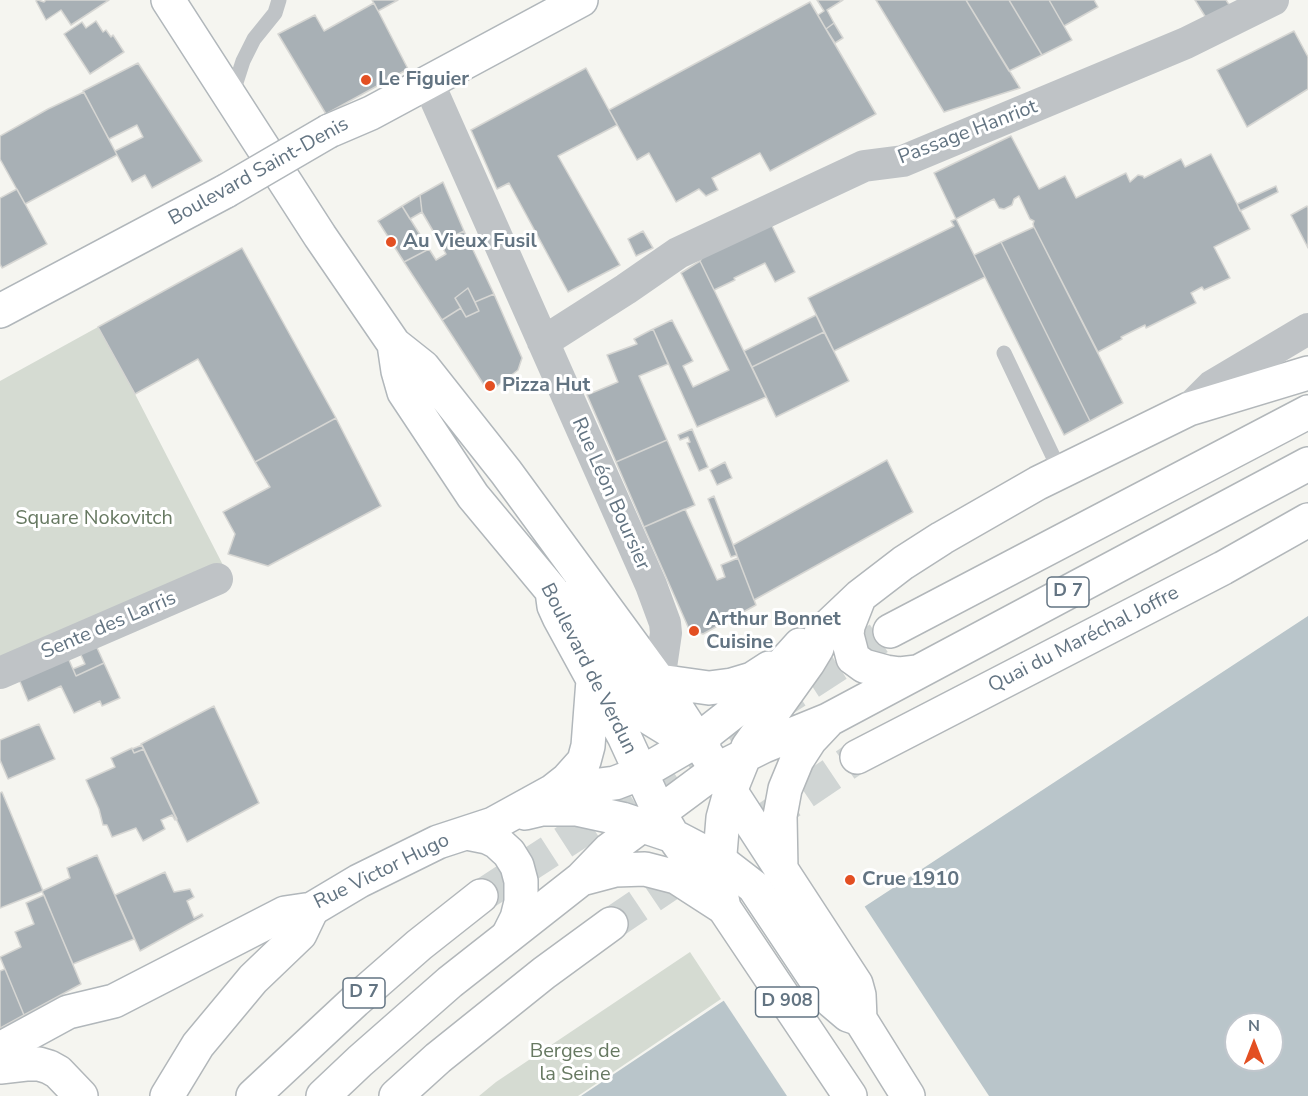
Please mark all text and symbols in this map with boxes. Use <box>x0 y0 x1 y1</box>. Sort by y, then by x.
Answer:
place label: Le Figuier <box>378 68 469 92</box>
marker: Le Figuier <box>359 73 373 87</box>
street label: Passage Hanriot <box>895 95 1041 171</box>
street label: Boulevard Saint-Denis <box>165 113 353 231</box>
place label: Au Vieux Fusil <box>403 230 537 254</box>
marker: Au Vieux Fusil <box>384 235 398 249</box>
place label: Pizza Hut <box>502 374 590 398</box>
marker: Pizza Hut <box>483 379 497 393</box>
street label: Rue Léon Boursier <box>566 414 654 574</box>
park label: Square Nokovitch <box>15 507 173 531</box>
road number: D 7 <box>1047 577 1089 607</box>
street label: Boulevard de Verdun <box>534 579 642 759</box>
street label: Quai du Maréchal Joffre <box>985 581 1183 699</box>
street label: Sente des Larris <box>38 587 180 665</box>
place label: Arthur Bonnet Cuisine <box>706 608 841 655</box>
marker: Arthur Bonnet Cuisine <box>687 624 701 638</box>
street label: Rue Victor Hugo <box>310 829 454 915</box>
place label: Crue 1910 <box>862 868 959 892</box>
marker: Crue 1910 <box>843 873 857 887</box>
road number: D 7 <box>343 978 385 1008</box>
road number: D 908 <box>756 987 818 1017</box>
north arrow <box>1224 1012 1284 1072</box>
text: N <box>1248 1015 1260 1037</box>
park label: Berges de la Seine <box>530 1040 620 1087</box>

